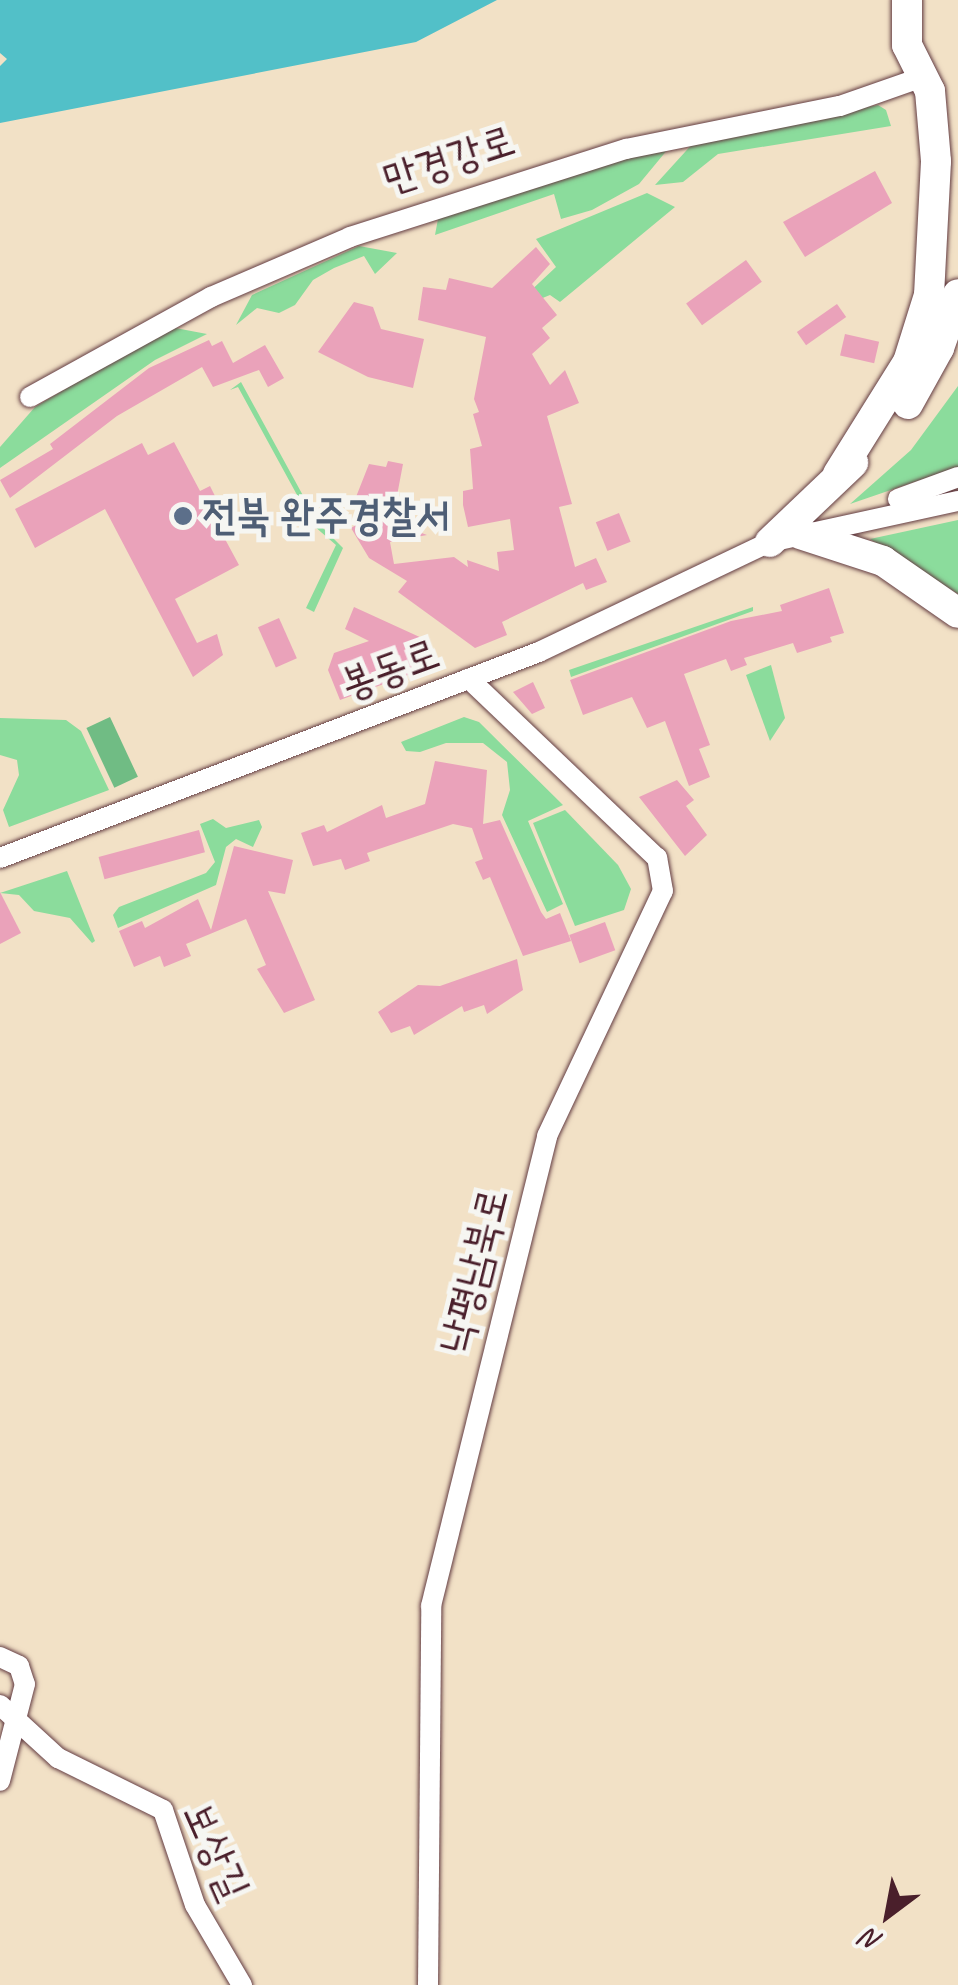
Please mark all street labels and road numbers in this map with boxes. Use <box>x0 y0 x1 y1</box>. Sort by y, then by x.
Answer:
street label: 만경강로 <box>377 115 521 205</box>
street label: 봉동로 <box>334 628 446 710</box>
street label: 낙평남북로 <box>429 1183 519 1359</box>
street label: 보상길 <box>172 1794 260 1908</box>

